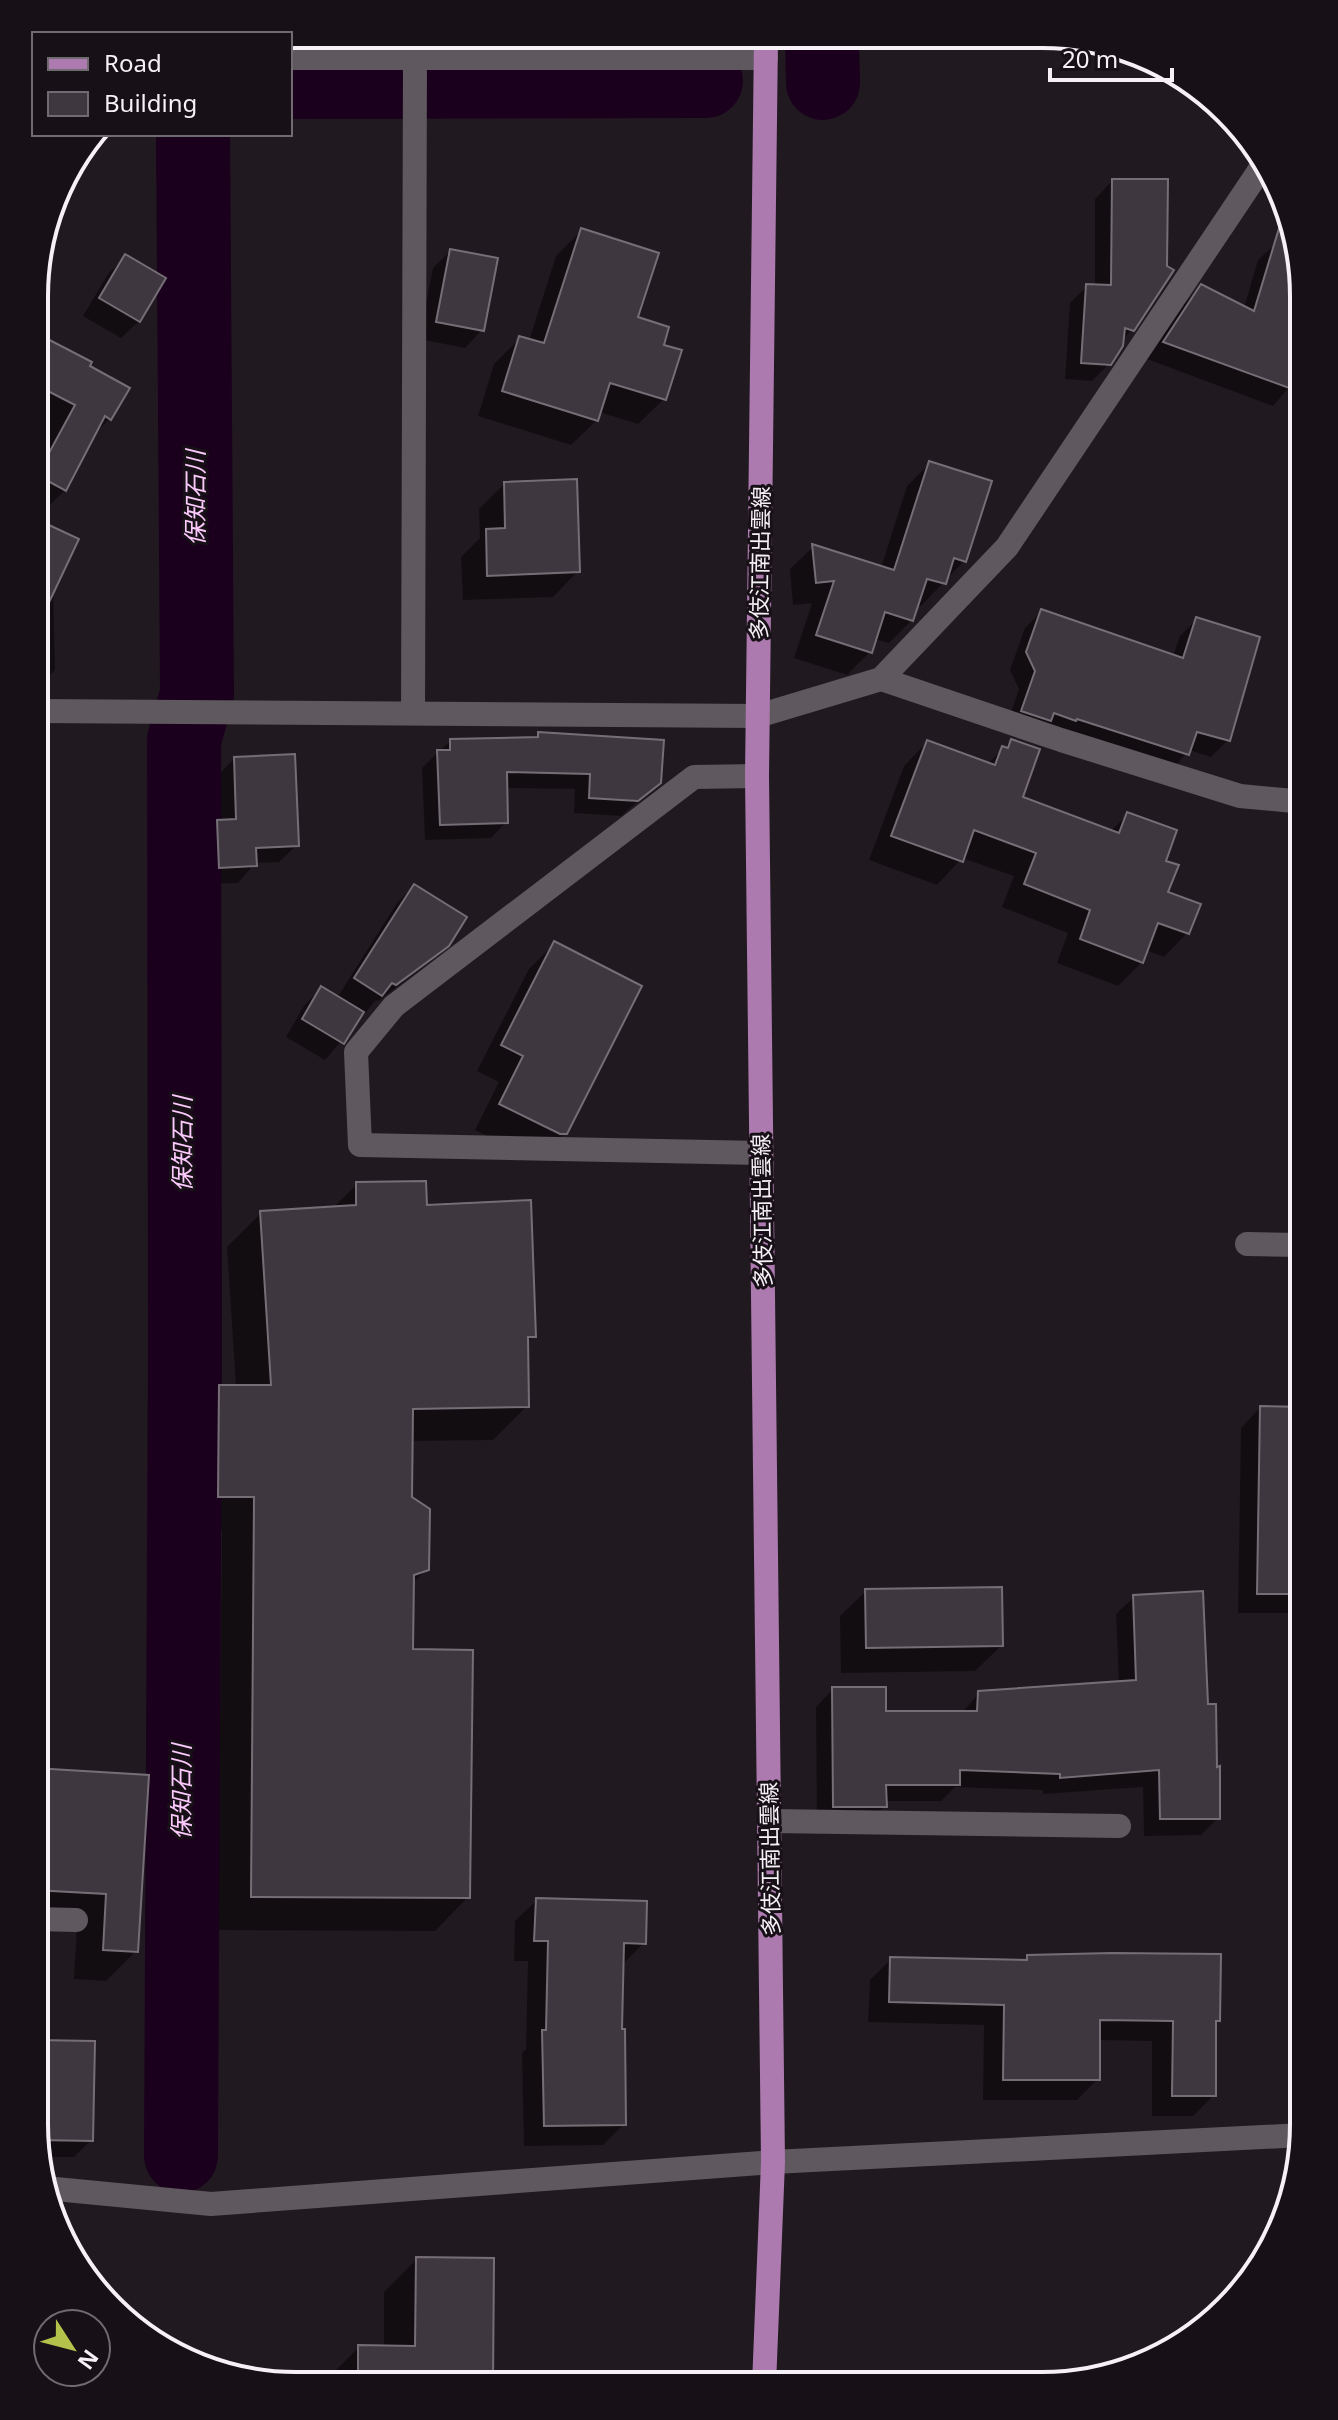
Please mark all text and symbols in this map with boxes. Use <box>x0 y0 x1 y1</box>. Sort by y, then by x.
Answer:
legend <box>32 32 292 136</box>
scale bar <box>1050 32 1172 82</box>
text: 20 m <box>1062 42 1118 75</box>
text: Road <box>104 46 162 79</box>
text: Building <box>104 86 197 119</box>
water label: 保知石川 <box>178 447 211 546</box>
street label: 多伎江南出雲線 <box>743 486 775 640</box>
water label: 保知石川 <box>165 1093 198 1192</box>
street label: 多伎江南出雲線 <box>745 1134 777 1288</box>
water label: 保知石川 <box>164 1741 197 1840</box>
street label: 多伎江南出雲線 <box>753 1782 785 1936</box>
north arrow <box>32 2308 112 2388</box>
text: N <box>72 2344 106 2376</box>

